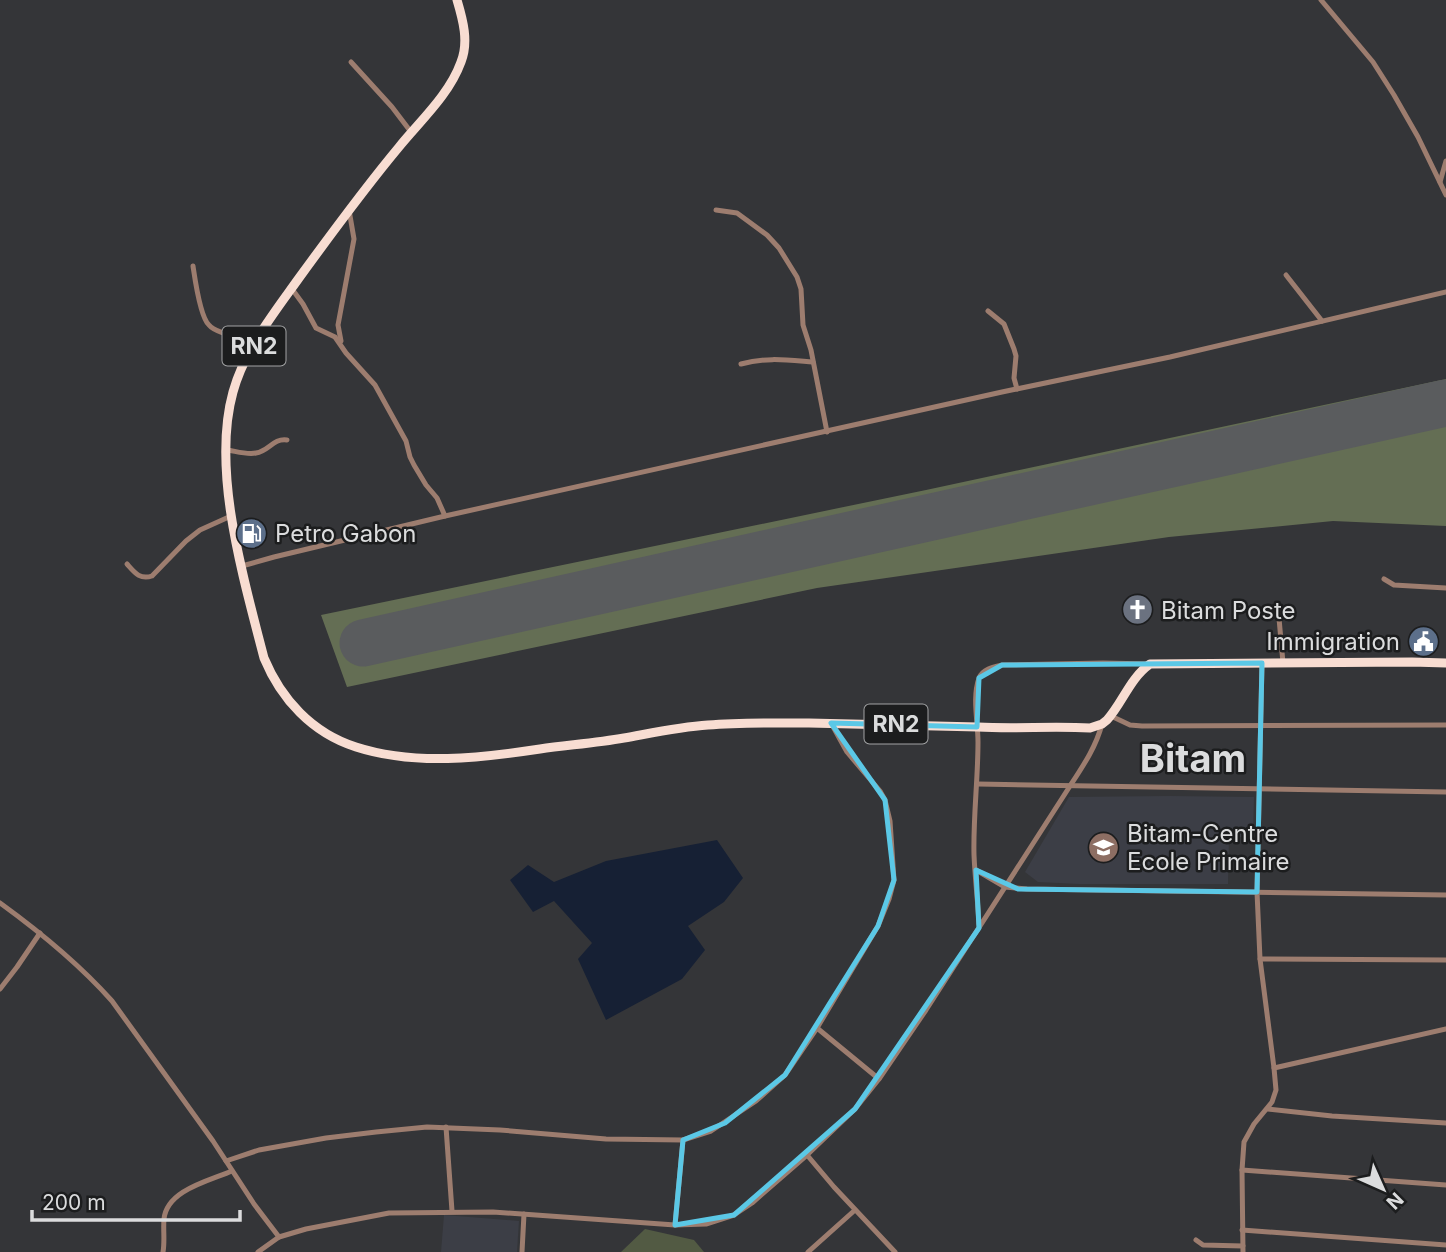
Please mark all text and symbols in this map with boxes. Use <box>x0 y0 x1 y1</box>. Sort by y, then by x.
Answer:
road number: RN2 <box>222 326 286 366</box>
fuel station icon: Petro Gabon <box>235 516 269 550</box>
place label: Petro Gabon <box>275 519 416 548</box>
church icon: Bitam Poste <box>1121 593 1155 627</box>
place label: Bitam Poste <box>1161 596 1296 625</box>
public building icon: Immigration <box>1406 624 1440 658</box>
place label: Immigration <box>1266 627 1400 656</box>
road number: RN2 <box>864 704 928 744</box>
district label: Bitam <box>1140 735 1246 781</box>
place label: Bitam-Centre Ecole Primaire <box>1127 819 1290 876</box>
school or university icon: Bitam-Centre Ecole Primaire <box>1087 830 1121 864</box>
north arrow <box>1348 1154 1418 1224</box>
scale bar <box>32 1178 240 1222</box>
text: N <box>1381 1187 1408 1214</box>
text: 200 m <box>42 1190 106 1215</box>

